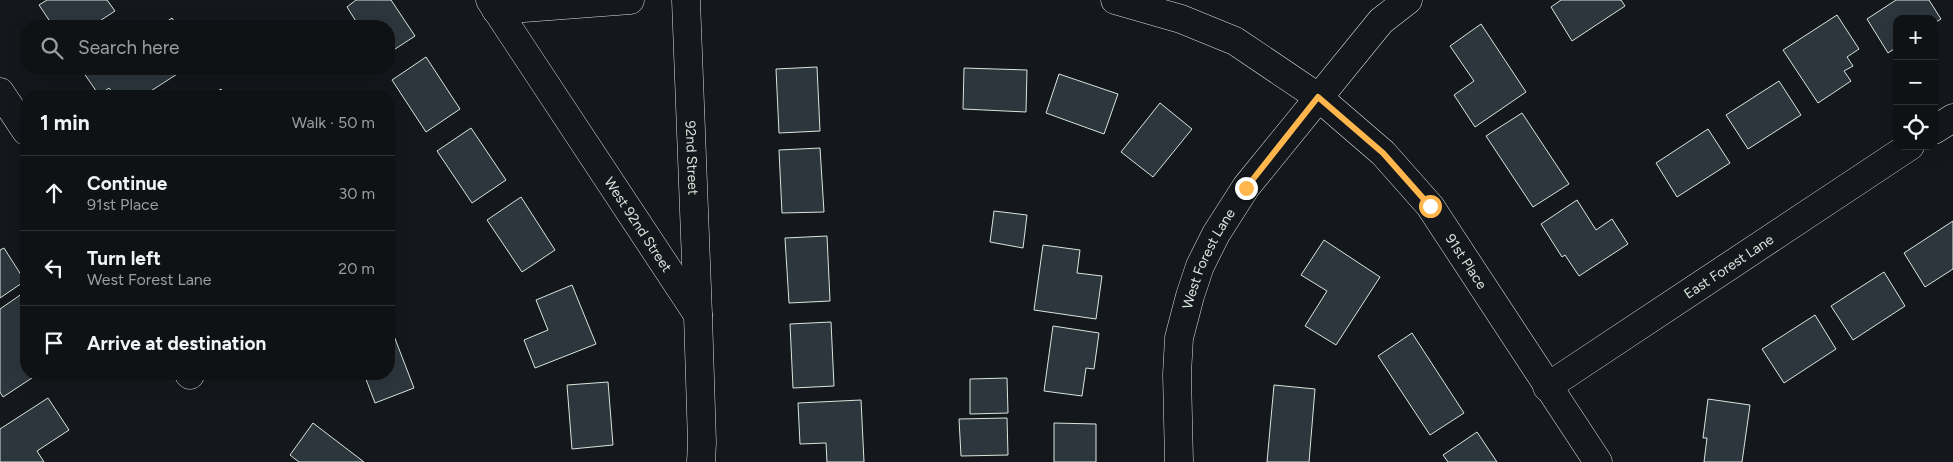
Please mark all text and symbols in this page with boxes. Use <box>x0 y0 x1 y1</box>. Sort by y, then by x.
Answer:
map controls <box>1893 15 1938 150</box>
button: + <box>1893 15 1938 60</box>
search box <box>20 20 395 75</box>
icon: search <box>38 34 66 62</box>
text: Search here <box>78 36 180 59</box>
button: − <box>1893 60 1938 105</box>
button: locate <box>1893 105 1938 150</box>
text: 1 min <box>40 110 90 135</box>
text: Walk · 50 m <box>292 113 375 132</box>
street label: 92nd Street <box>682 120 702 195</box>
text: Continue <box>87 172 167 195</box>
street label: West 92nd Street <box>601 174 676 275</box>
route end <box>1235 177 1258 200</box>
icon: ahead <box>40 179 68 207</box>
text: 30 m <box>338 184 375 203</box>
text: 91st Place <box>87 195 158 214</box>
route start <box>1419 195 1442 218</box>
street label: West Forest Lane <box>1178 205 1239 311</box>
street label: East Forest Lane <box>1681 230 1777 302</box>
street label: 91st Place <box>1442 231 1491 293</box>
text: Turn left <box>87 247 161 270</box>
icon: left <box>40 254 68 282</box>
text: 20 m <box>338 259 375 278</box>
text: West Forest Lane <box>87 270 212 289</box>
icon: arrive <box>40 329 68 357</box>
text: Arrive at destination <box>87 332 266 355</box>

